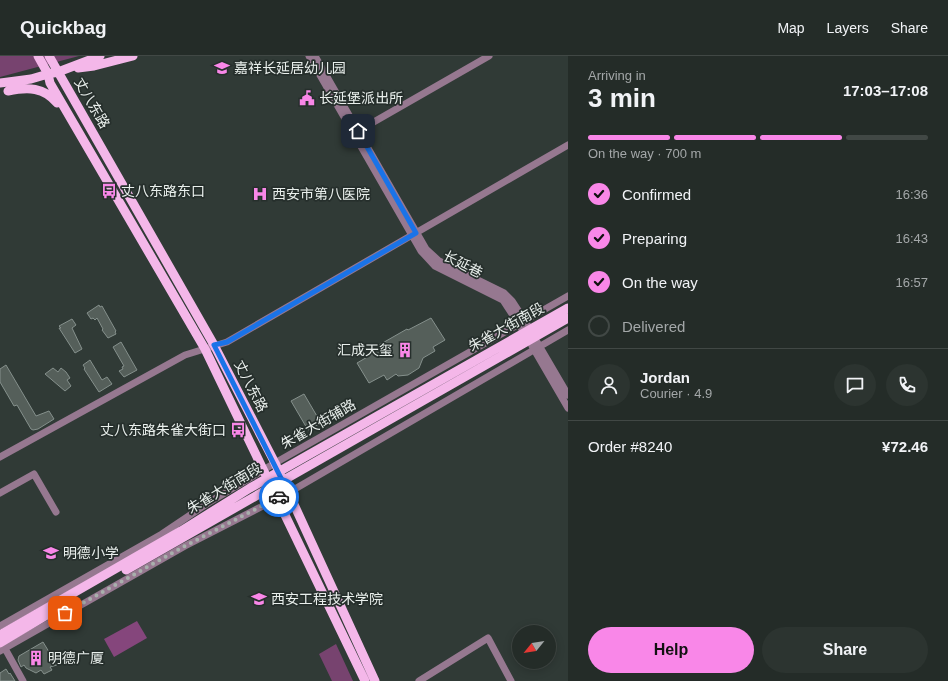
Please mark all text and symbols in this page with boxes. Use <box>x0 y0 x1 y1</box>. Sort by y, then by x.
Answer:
text: Quickbag <box>20 17 107 38</box>
text: Map <box>777 20 805 36</box>
text: Layers <box>827 20 869 36</box>
text: Share <box>891 20 928 36</box>
school or university icon: 嘉祥长延居幼儿园 <box>213 59 231 77</box>
place label: 嘉祥长延居幼儿园 <box>234 60 346 76</box>
text: Arriving in <box>588 68 646 83</box>
street label: 丈八东路 <box>71 75 113 131</box>
text: 17:03–17:08 <box>843 82 928 99</box>
text: 3 min <box>588 83 656 113</box>
public building icon: 长延堡派出所 <box>298 89 316 107</box>
place label: 长延堡派出所 <box>319 90 403 106</box>
pin <box>341 114 375 148</box>
icon: home <box>347 120 369 142</box>
text: On the way · 700 m <box>588 146 701 161</box>
bus stop icon: 丈八东路东口 <box>100 182 118 200</box>
place label: 丈八东路东口 <box>121 183 205 199</box>
icon: check <box>588 183 610 205</box>
hospital icon: 西安市第八医院 <box>251 185 269 203</box>
place label: 西安市第八医院 <box>272 186 370 202</box>
text: Confirmed <box>622 186 691 203</box>
text: 16:36 <box>895 187 928 202</box>
icon: check <box>588 227 610 249</box>
text: Preparing <box>622 230 687 247</box>
text: 16:43 <box>895 231 928 246</box>
street label: 长延巷 <box>441 247 485 281</box>
icon: check <box>588 271 610 293</box>
text: On the way <box>622 274 698 291</box>
text: 16:57 <box>895 275 928 290</box>
street label: 朱雀大街南段 <box>465 300 547 354</box>
text: Delivered <box>622 318 685 335</box>
building icon: 汇成天玺 <box>396 341 414 359</box>
place label: 汇成天玺 <box>337 342 393 358</box>
street label: 丈八东路 <box>231 357 271 415</box>
button: person <box>588 364 630 406</box>
button: chat <box>834 364 876 406</box>
button: phone <box>886 364 928 406</box>
text: Jordan <box>640 369 690 386</box>
text: Courier · 4.9 <box>640 386 712 401</box>
street label: 朱雀大街辅路 <box>278 396 358 452</box>
bus stop icon: 丈八东路朱雀大街口 <box>229 421 247 439</box>
place label: 丈八东路朱雀大街口 <box>100 422 226 438</box>
text: Order #8240 <box>588 438 672 455</box>
text: ¥72.46 <box>882 438 928 455</box>
street label: 朱雀大街南段 <box>184 460 264 516</box>
courier <box>259 477 299 517</box>
icon: car <box>268 486 290 508</box>
school or university icon: 明德小学 <box>42 544 60 562</box>
place label: 明德小学 <box>63 545 119 561</box>
school or university icon: 西安工程技术学院 <box>250 590 268 608</box>
place label: 西安工程技术学院 <box>271 591 383 607</box>
pin <box>48 596 82 630</box>
icon: bag <box>54 602 76 624</box>
north arrow <box>512 625 556 669</box>
map controls <box>512 625 556 669</box>
button: Help <box>588 627 754 673</box>
button: Share <box>762 627 928 673</box>
building icon: 明德广厦 <box>27 649 45 667</box>
place label: 明德广厦 <box>48 650 104 666</box>

